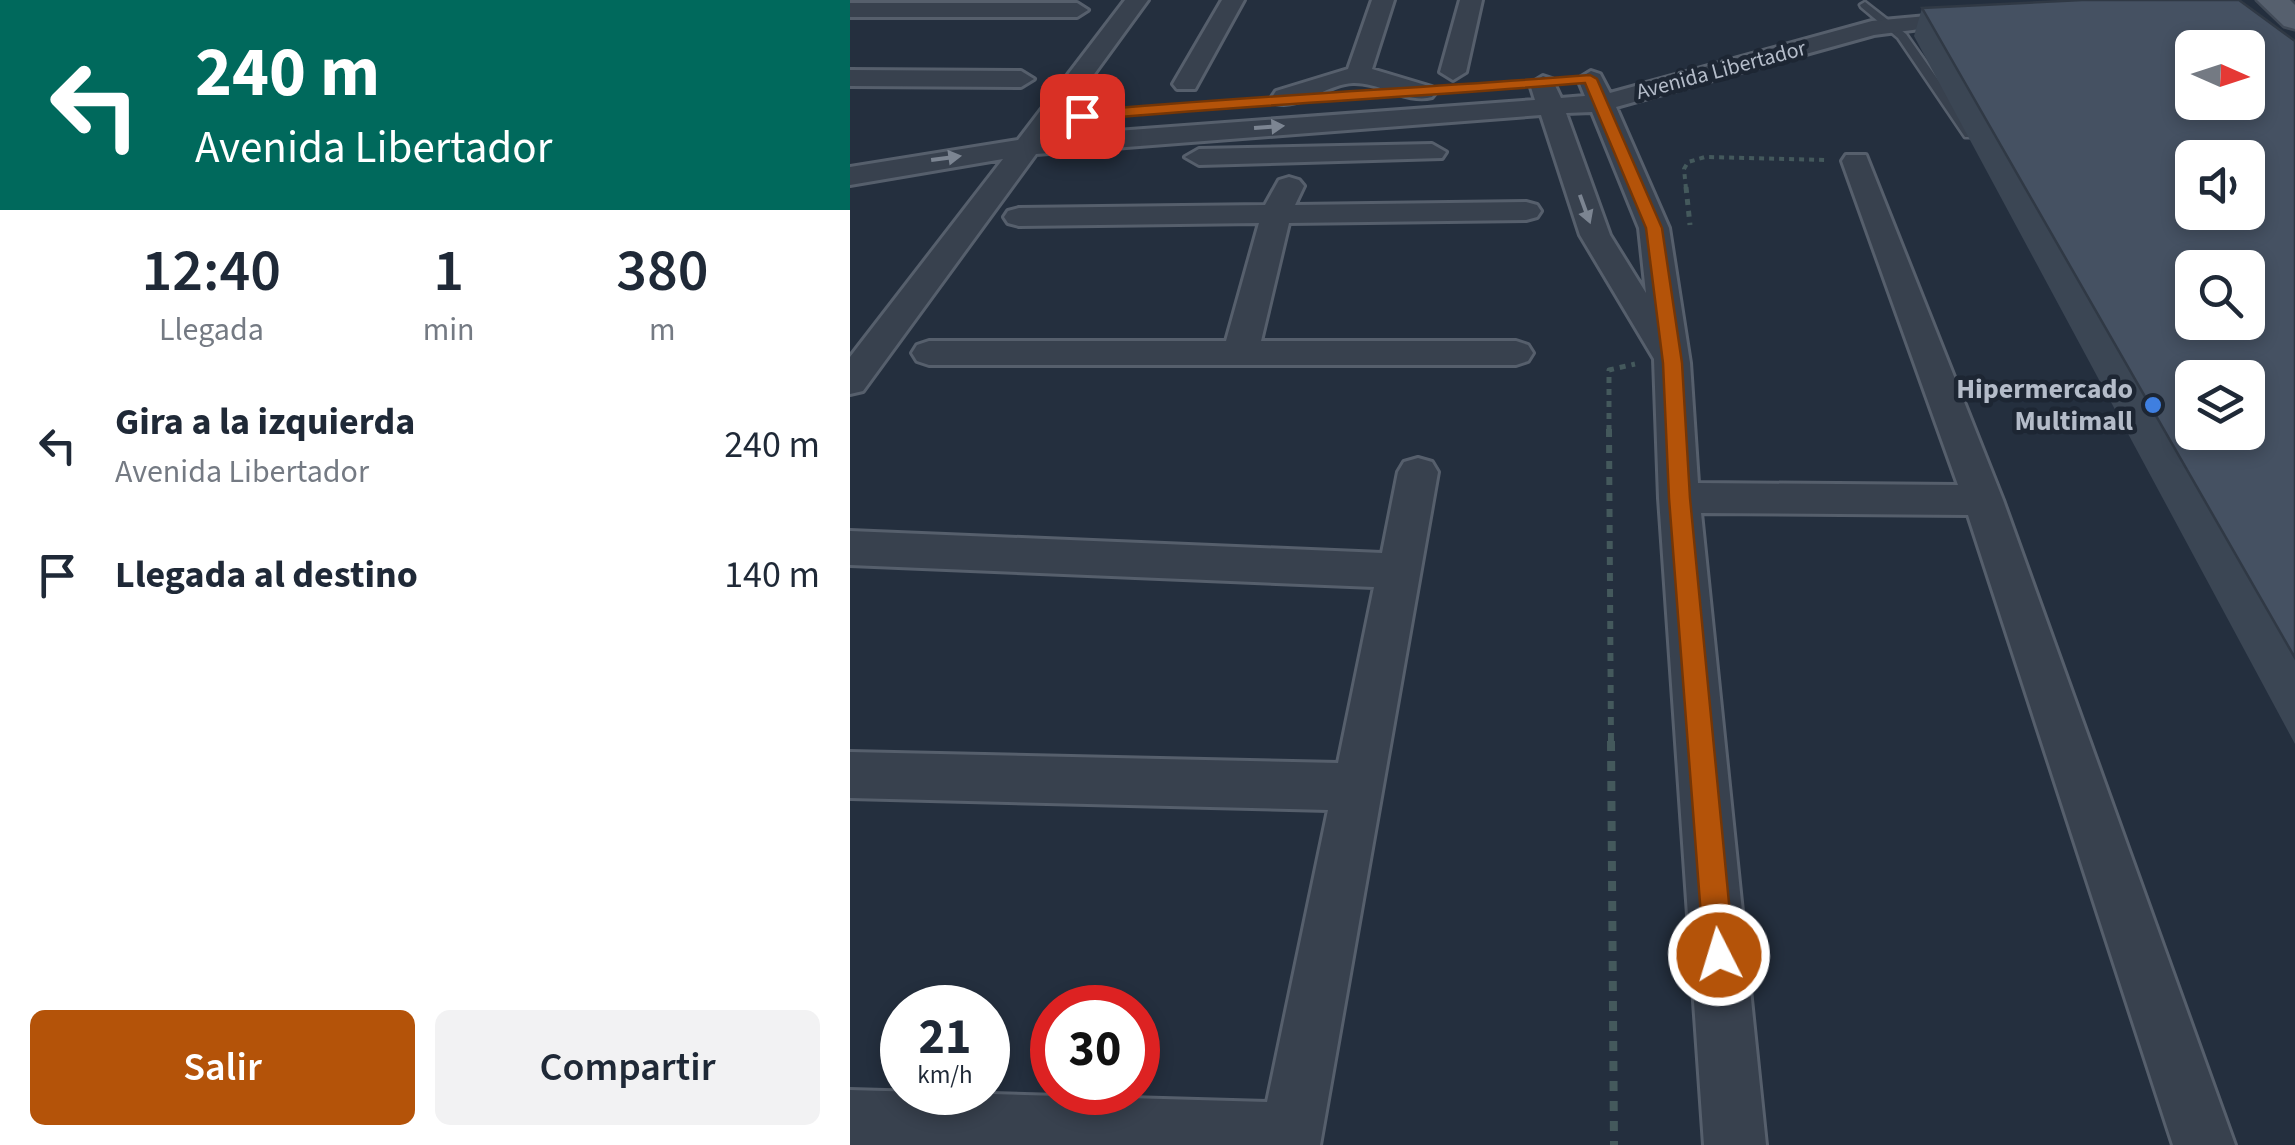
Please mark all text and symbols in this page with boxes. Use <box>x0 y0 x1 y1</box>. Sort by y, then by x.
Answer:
text: 240 m <box>195 23 380 123</box>
north arrow <box>2175 30 2265 120</box>
map controls <box>2175 30 2265 450</box>
street label: Avenida Libertador <box>1632 32 1810 108</box>
icon: left <box>30 40 160 170</box>
pin <box>1040 74 1125 159</box>
icon: arrive <box>1055 89 1110 144</box>
text: Avenida Libertador <box>195 116 552 180</box>
one-way arrow <box>1254 118 1286 134</box>
button: sound <box>2175 140 2265 230</box>
one-way arrow <box>931 150 962 166</box>
one-way arrow <box>1578 195 1593 225</box>
text: 12:40 <box>142 229 281 314</box>
text: 1 <box>433 229 464 314</box>
text: 380 <box>616 229 708 314</box>
button: search <box>2175 250 2265 340</box>
text: Llegada <box>159 307 264 353</box>
text: min <box>423 307 475 353</box>
text: m <box>649 307 676 353</box>
button: layers <box>2175 360 2265 450</box>
place label: Hipermercado Multimall <box>1956 369 2133 441</box>
marker: Hipermercado Multimall <box>2142 394 2164 416</box>
text: Gira a la izquierda <box>115 395 415 449</box>
icon: left <box>30 418 85 473</box>
text: 240 m <box>724 418 820 472</box>
text: Avenida Libertador <box>115 449 369 495</box>
icon: arrive <box>30 548 85 603</box>
text: Llegada al destino <box>115 548 418 602</box>
text: 140 m <box>724 548 820 602</box>
position arrow <box>1667 903 1771 1007</box>
speed limit sign: 30 <box>1030 985 1160 1115</box>
text: 21 <box>919 1002 971 1073</box>
button: Salir <box>30 1010 415 1125</box>
button: Compartir <box>435 1010 820 1125</box>
text: km/h <box>917 1057 973 1093</box>

